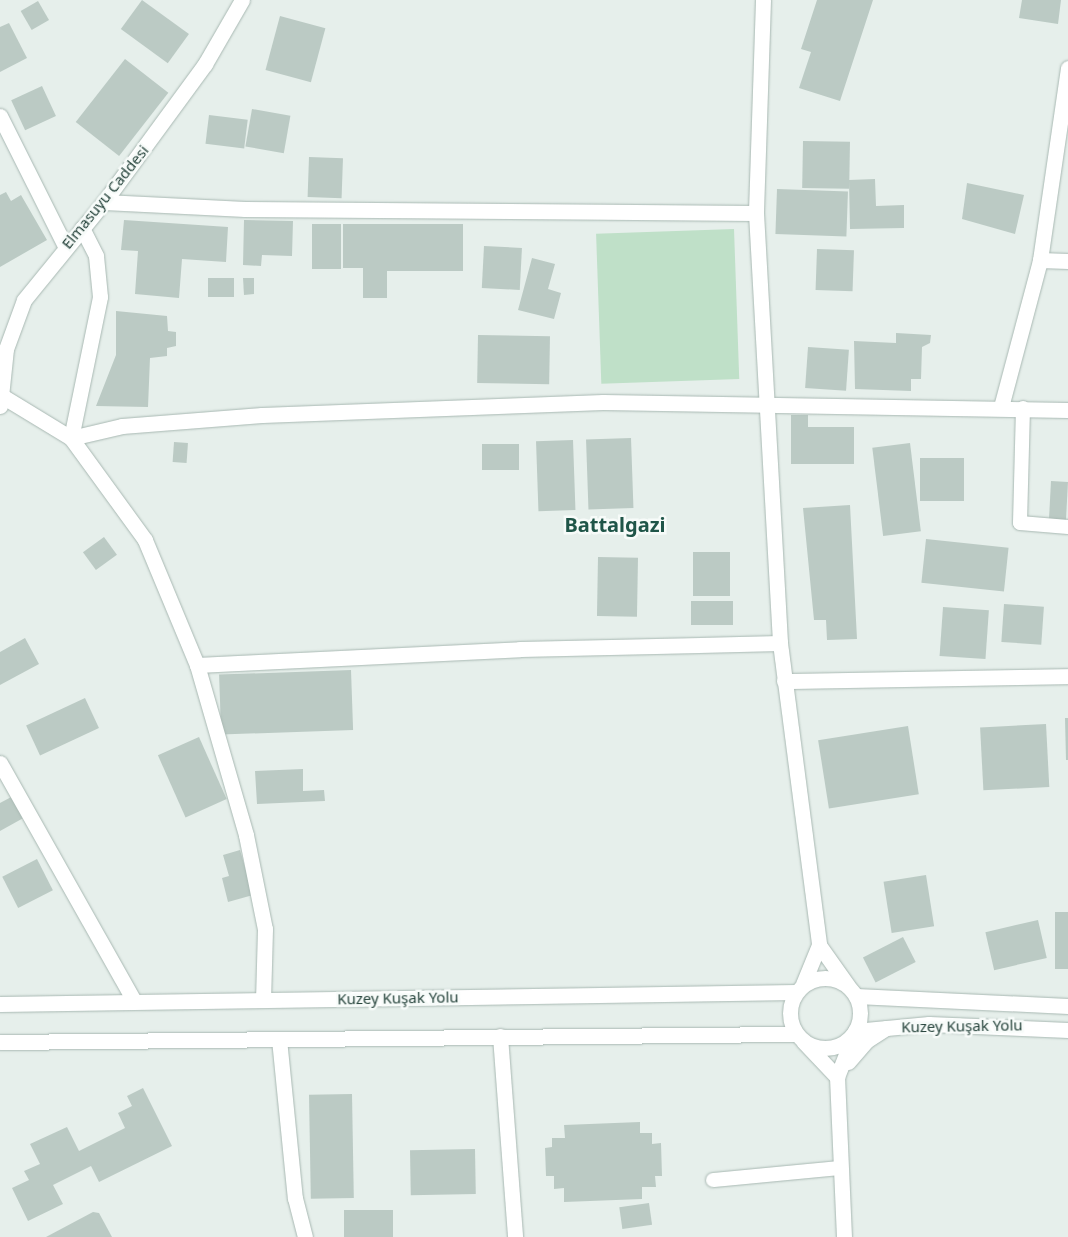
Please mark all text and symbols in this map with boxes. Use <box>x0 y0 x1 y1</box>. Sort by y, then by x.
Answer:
street label: Elmasuyu Caddesi <box>58 142 152 252</box>
district label: Battalgazi <box>564 512 666 536</box>
street label: Kuzey Kuşak Yolu <box>337 988 459 1008</box>
street label: Kuzey Kuşak Yolu <box>901 1016 1023 1036</box>

